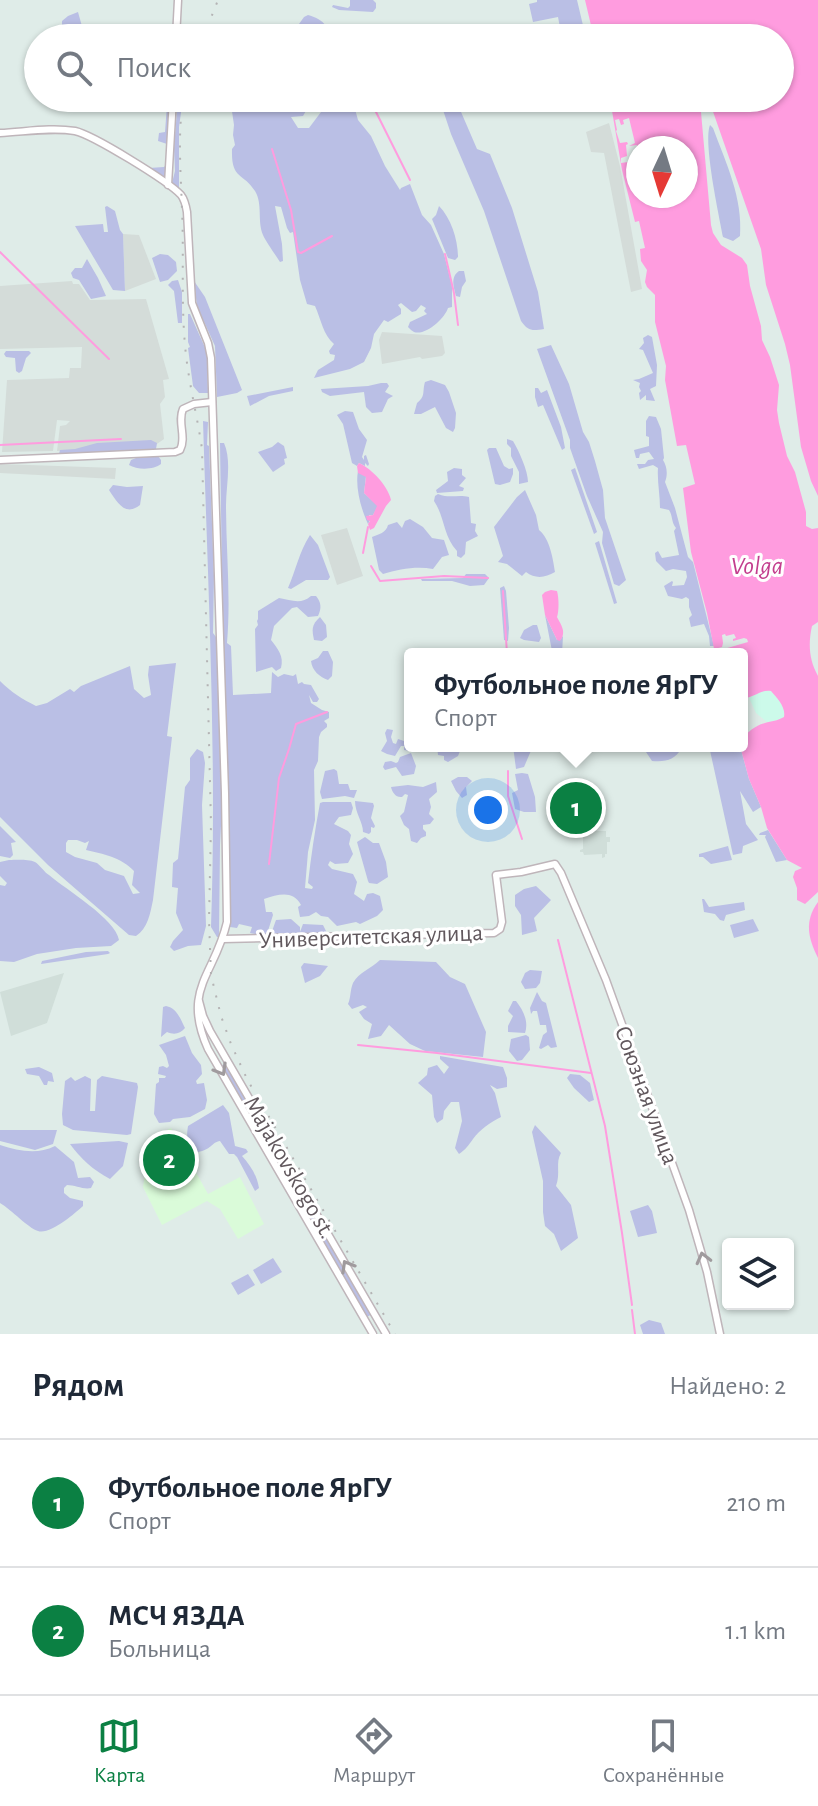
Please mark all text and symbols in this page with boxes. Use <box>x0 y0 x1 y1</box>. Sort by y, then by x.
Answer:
search box <box>24 24 794 112</box>
icon: search <box>52 46 96 90</box>
text: Поиск <box>116 53 191 83</box>
north arrow <box>626 136 698 208</box>
water label: Volga <box>731 553 783 579</box>
popup <box>404 648 748 752</box>
text: Футбольное поле ЯрГУ <box>434 670 718 700</box>
text: Спорт <box>434 705 497 731</box>
pin: 1 <box>550 778 602 838</box>
your location <box>468 790 508 830</box>
street label: Университетская улица <box>258 921 484 953</box>
street label: Союзная улица <box>610 1023 682 1168</box>
one-way arrow <box>211 1061 227 1076</box>
street label: Majakovskogo st. <box>239 1093 339 1242</box>
pin: 2 <box>143 1130 195 1190</box>
map controls <box>722 1238 794 1310</box>
button: layers <box>722 1238 794 1310</box>
one-way arrow <box>695 1251 712 1265</box>
one-way arrow <box>341 1261 357 1275</box>
text: Рядом <box>32 1369 124 1403</box>
text: Найдено: 2 <box>669 1373 786 1399</box>
text: Футбольное поле ЯрГУ <box>108 1473 392 1503</box>
text: 1 <box>53 1490 63 1516</box>
text: 210 m <box>726 1490 786 1516</box>
text: Спорт <box>108 1508 171 1534</box>
text: МСЧ ЯЗДА <box>108 1601 245 1631</box>
text: 2 <box>52 1618 64 1644</box>
text: 1.1 km <box>725 1618 786 1644</box>
text: Больница <box>108 1636 211 1662</box>
tab: Карта <box>94 1714 145 1788</box>
tab: Маршрут <box>333 1714 415 1788</box>
tab: Сохранённые <box>603 1714 724 1788</box>

